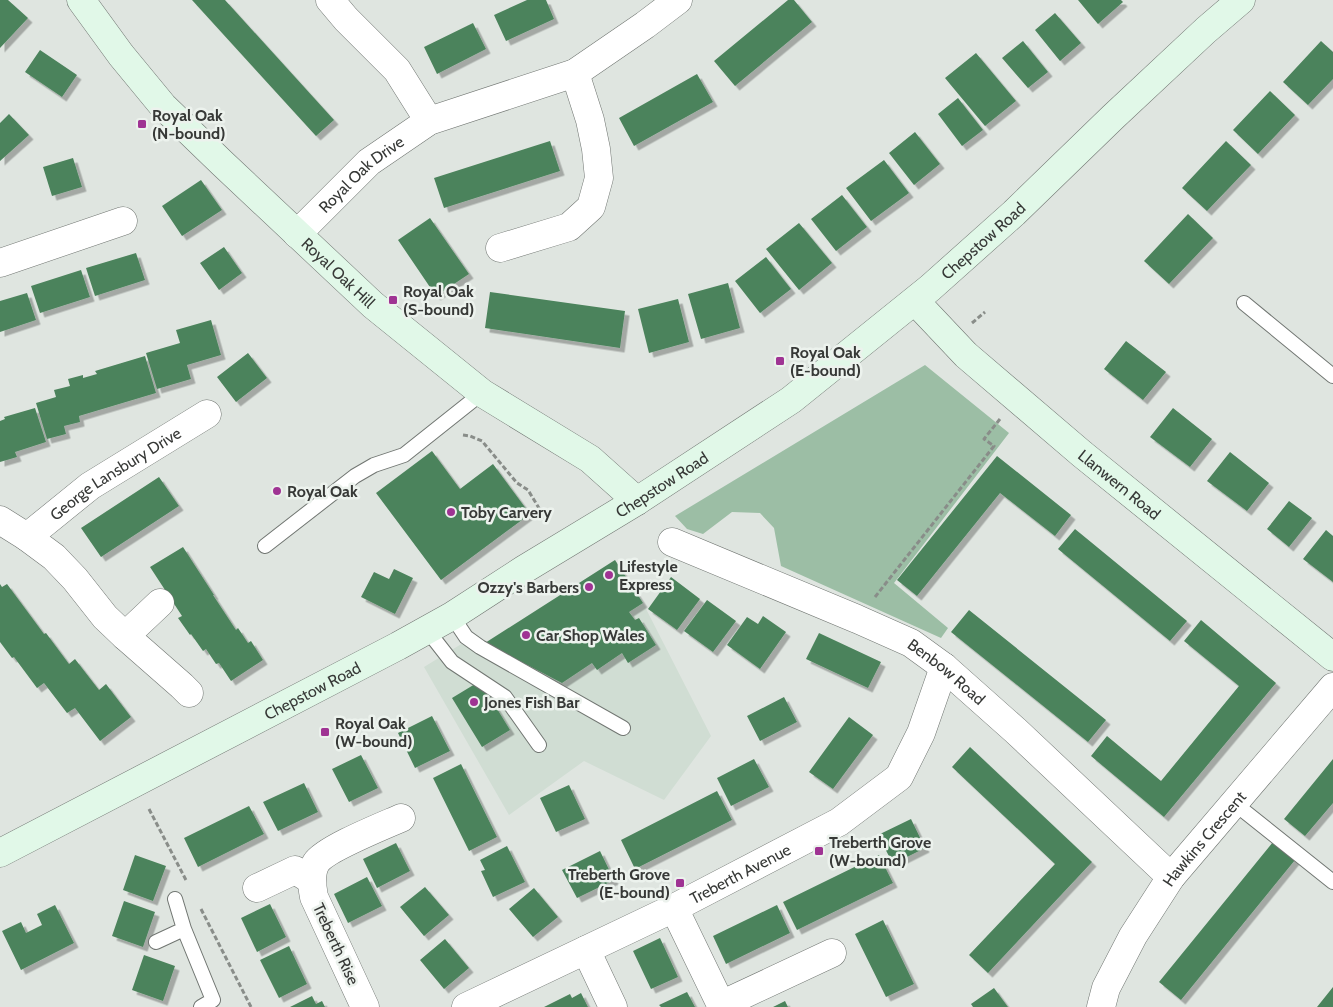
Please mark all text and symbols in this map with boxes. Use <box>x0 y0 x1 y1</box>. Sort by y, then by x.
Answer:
place label: Royal Oak (N-bound) <box>152 106 225 143</box>
marker: Royal Oak (N-bound) <box>136 118 148 130</box>
street label: Royal Oak Drive <box>314 132 407 217</box>
street label: Chepstow Road <box>937 198 1029 283</box>
street label: Royal Oak Hill <box>298 233 379 312</box>
place label: Royal Oak (S-bound) <box>403 282 474 319</box>
marker: Royal Oak (S-bound) <box>387 294 399 306</box>
place label: Royal Oak (E-bound) <box>790 343 861 380</box>
marker: Royal Oak (E-bound) <box>774 355 786 367</box>
street label: George Lansbury Drive <box>46 423 184 524</box>
street label: Llanwern Road <box>1074 445 1165 523</box>
street label: Chepstow Road <box>612 448 712 521</box>
place label: Royal Oak <box>287 482 358 501</box>
marker: Royal Oak <box>271 485 283 497</box>
place label: Toby Carvery <box>461 503 552 522</box>
marker: Toby Carvery <box>445 506 457 518</box>
place label: Lifestyle Express <box>619 557 678 594</box>
marker: Lifestyle Express <box>603 569 615 581</box>
place label: Ozzy's Barbers <box>477 578 579 597</box>
marker: Ozzy's Barbers <box>583 581 595 593</box>
place label: Car Shop Wales <box>536 626 645 645</box>
marker: Car Shop Wales <box>520 629 532 641</box>
street label: Benbow Road <box>904 634 989 709</box>
street label: Chepstow Road <box>261 658 364 724</box>
place label: Jones Fish Bar <box>483 693 580 712</box>
marker: Jones Fish Bar <box>468 696 480 708</box>
place label: Royal Oak (W-bound) <box>335 714 413 751</box>
marker: Royal Oak (W-bound) <box>319 726 331 738</box>
street label: Hawkins Crescent <box>1158 787 1250 890</box>
place label: Treberth Grove (W-bound) <box>829 833 931 870</box>
street label: Treberth Avenue <box>687 839 794 908</box>
marker: Treberth Grove (W-bound) <box>813 845 825 857</box>
place label: Treberth Grove (E-bound) <box>568 865 670 902</box>
marker: Treberth Grove (E-bound) <box>674 877 686 889</box>
street label: Treberth Rise <box>309 900 363 988</box>

